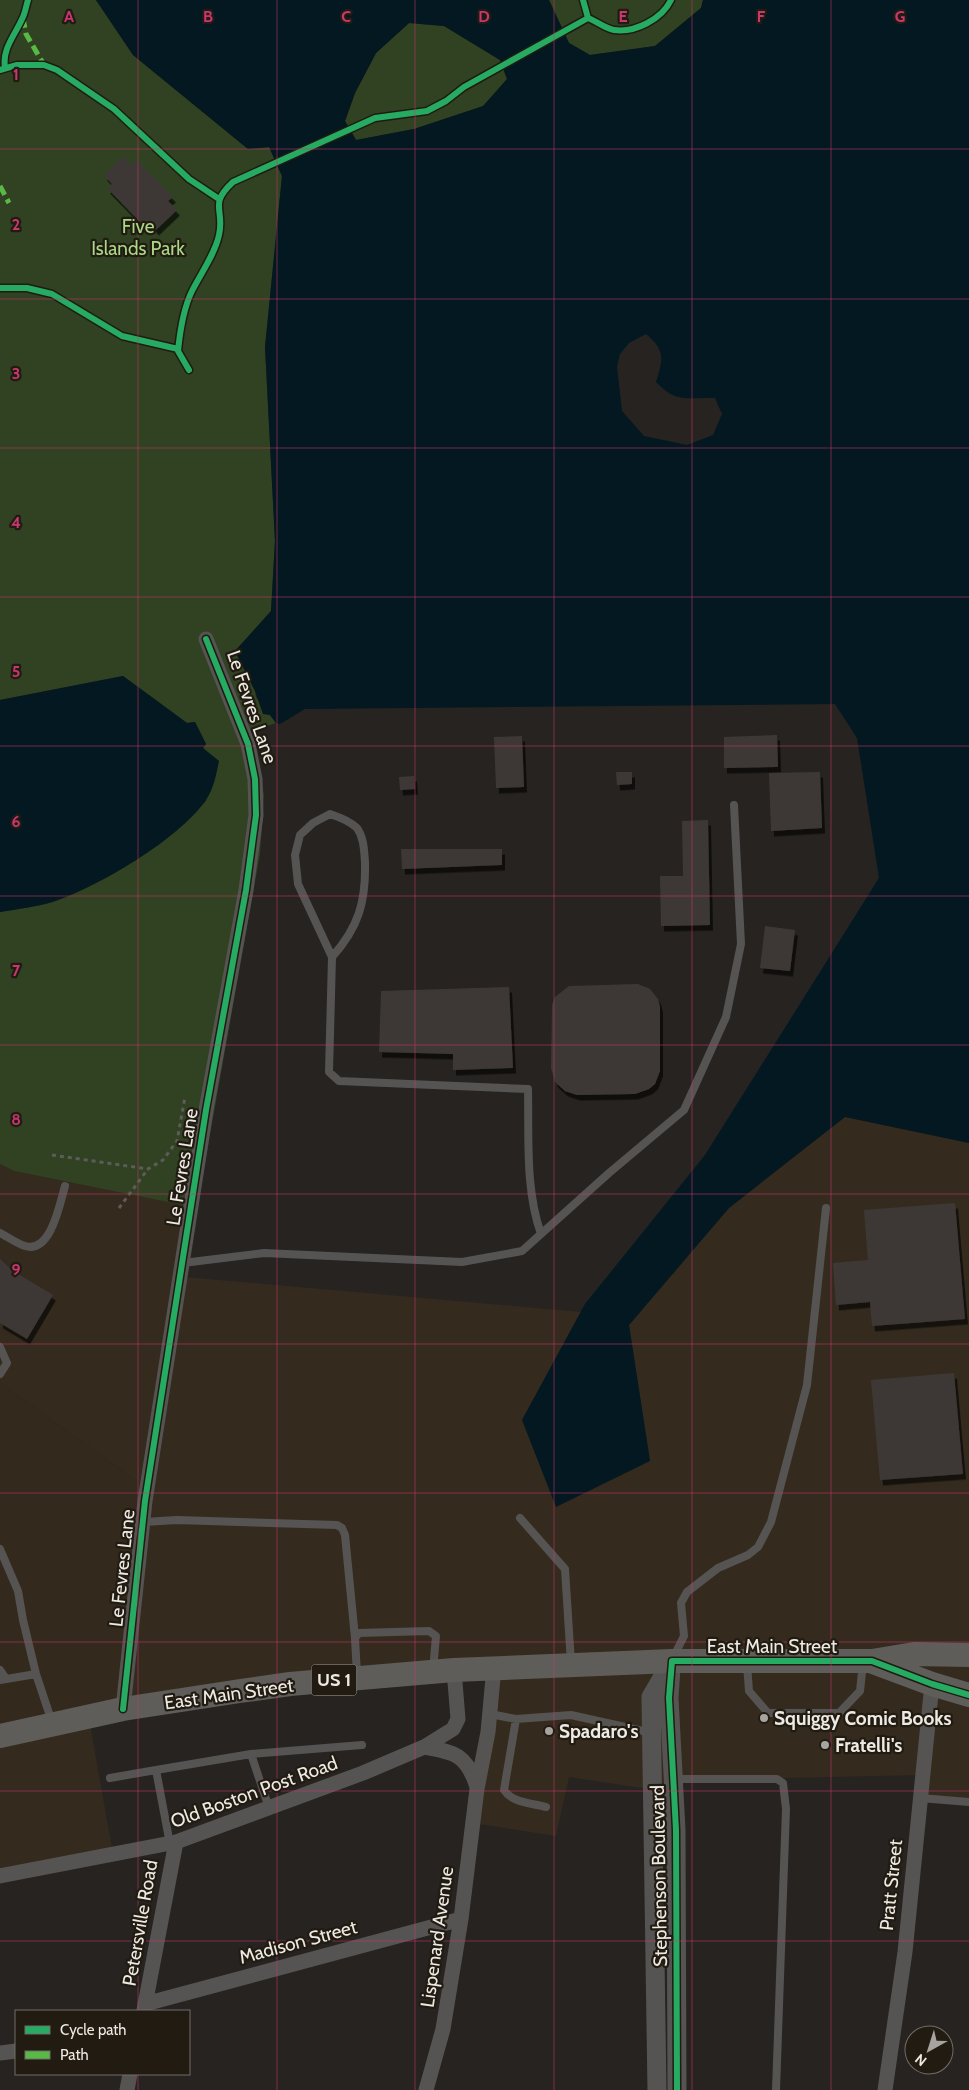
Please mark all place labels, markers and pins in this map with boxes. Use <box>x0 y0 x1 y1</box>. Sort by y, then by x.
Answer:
place label: Squiggy Comic Books <box>774 1707 951 1730</box>
marker: Squiggy Comic Books <box>758 1712 770 1724</box>
place label: Spadaro's <box>559 1720 638 1743</box>
marker: Spadaro's <box>543 1725 555 1737</box>
place label: Fratelli's <box>835 1734 902 1757</box>
marker: Fratelli's <box>819 1739 831 1751</box>

